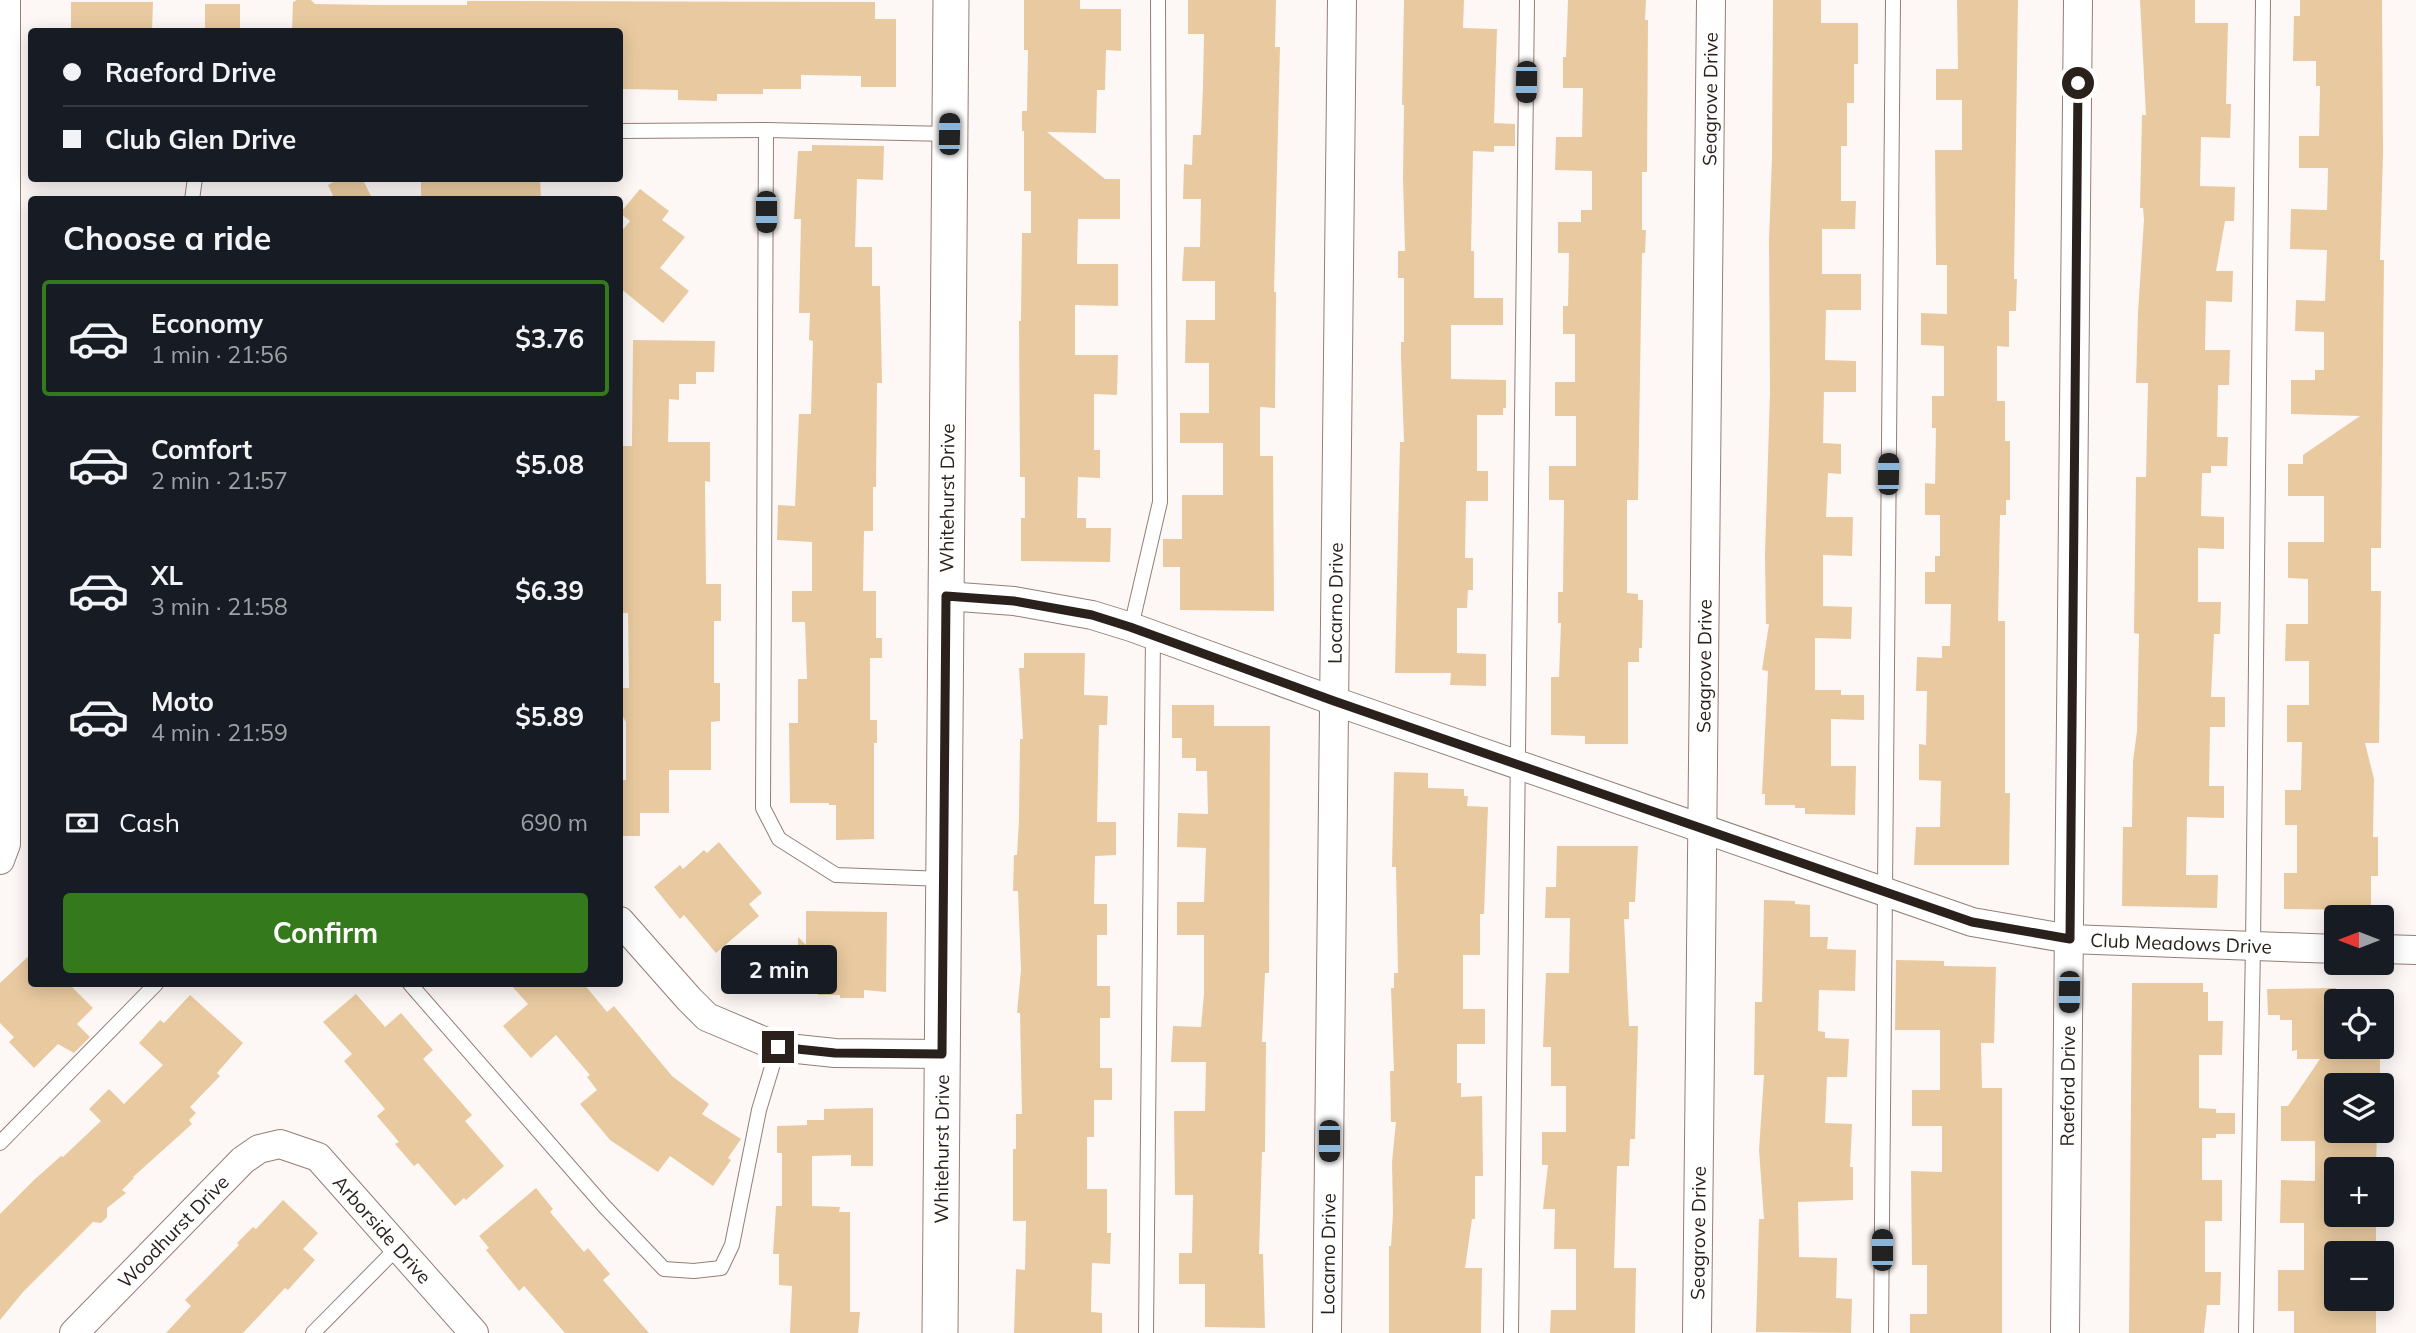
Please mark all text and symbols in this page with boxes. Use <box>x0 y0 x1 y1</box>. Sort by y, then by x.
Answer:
street label: Seagrove Drive <box>1697 32 1723 166</box>
text: Raeford Drive <box>105 56 276 89</box>
car <box>1516 61 1537 103</box>
route start <box>2062 67 2094 99</box>
car <box>939 113 960 155</box>
text: Club Glen Drive <box>105 123 296 156</box>
car <box>756 191 777 233</box>
text: Choose a ride <box>63 218 271 258</box>
icon: car <box>67 307 130 370</box>
text: Economy <box>151 307 263 340</box>
text: $3.76 <box>515 322 584 355</box>
text: 1 min · 21:56 <box>151 340 288 369</box>
street label: Whitehurst Drive <box>934 423 960 573</box>
icon: car <box>67 433 130 496</box>
text: Comfort <box>151 433 252 466</box>
text: $5.08 <box>515 448 584 481</box>
car <box>1878 453 1899 495</box>
text: 2 min · 21:57 <box>151 466 288 495</box>
street label: Locarno Drive <box>1323 542 1348 664</box>
icon: car <box>67 559 130 622</box>
text: XL <box>151 559 183 592</box>
text: $6.39 <box>515 574 584 607</box>
text: 3 min · 21:58 <box>151 592 288 621</box>
street label: Seagrove Drive <box>1691 599 1717 733</box>
icon: car <box>67 685 130 748</box>
text: Moto <box>151 685 214 718</box>
text: $5.89 <box>515 700 584 733</box>
text: 4 min · 21:59 <box>151 718 288 747</box>
icon: cash <box>63 804 101 842</box>
text: Cash <box>119 806 180 839</box>
text: 690 m <box>520 808 588 837</box>
button: Confirm <box>63 893 588 973</box>
north arrow <box>2324 905 2394 975</box>
map controls <box>2324 905 2394 1311</box>
street label: Club Meadows Drive <box>2090 928 2272 959</box>
callout: 2 min <box>720 946 836 995</box>
text: 2 min <box>749 955 809 984</box>
car <box>2059 971 2080 1013</box>
button: locate <box>2324 989 2394 1059</box>
street label: Raeford Drive <box>2055 1025 2080 1147</box>
route end <box>762 1031 794 1063</box>
button: layers <box>2324 1073 2394 1143</box>
street label: Whitehurst Drive <box>929 1074 954 1224</box>
car <box>1319 1120 1340 1162</box>
button: + <box>2324 1157 2394 1227</box>
street label: Seagrove Drive <box>1685 1166 1711 1300</box>
street label: Woodhurst Drive <box>113 1170 234 1293</box>
street label: Arborside Drive <box>328 1171 437 1289</box>
street label: Locarno Drive <box>1315 1193 1341 1315</box>
car <box>1872 1229 1893 1271</box>
button: − <box>2324 1241 2394 1311</box>

